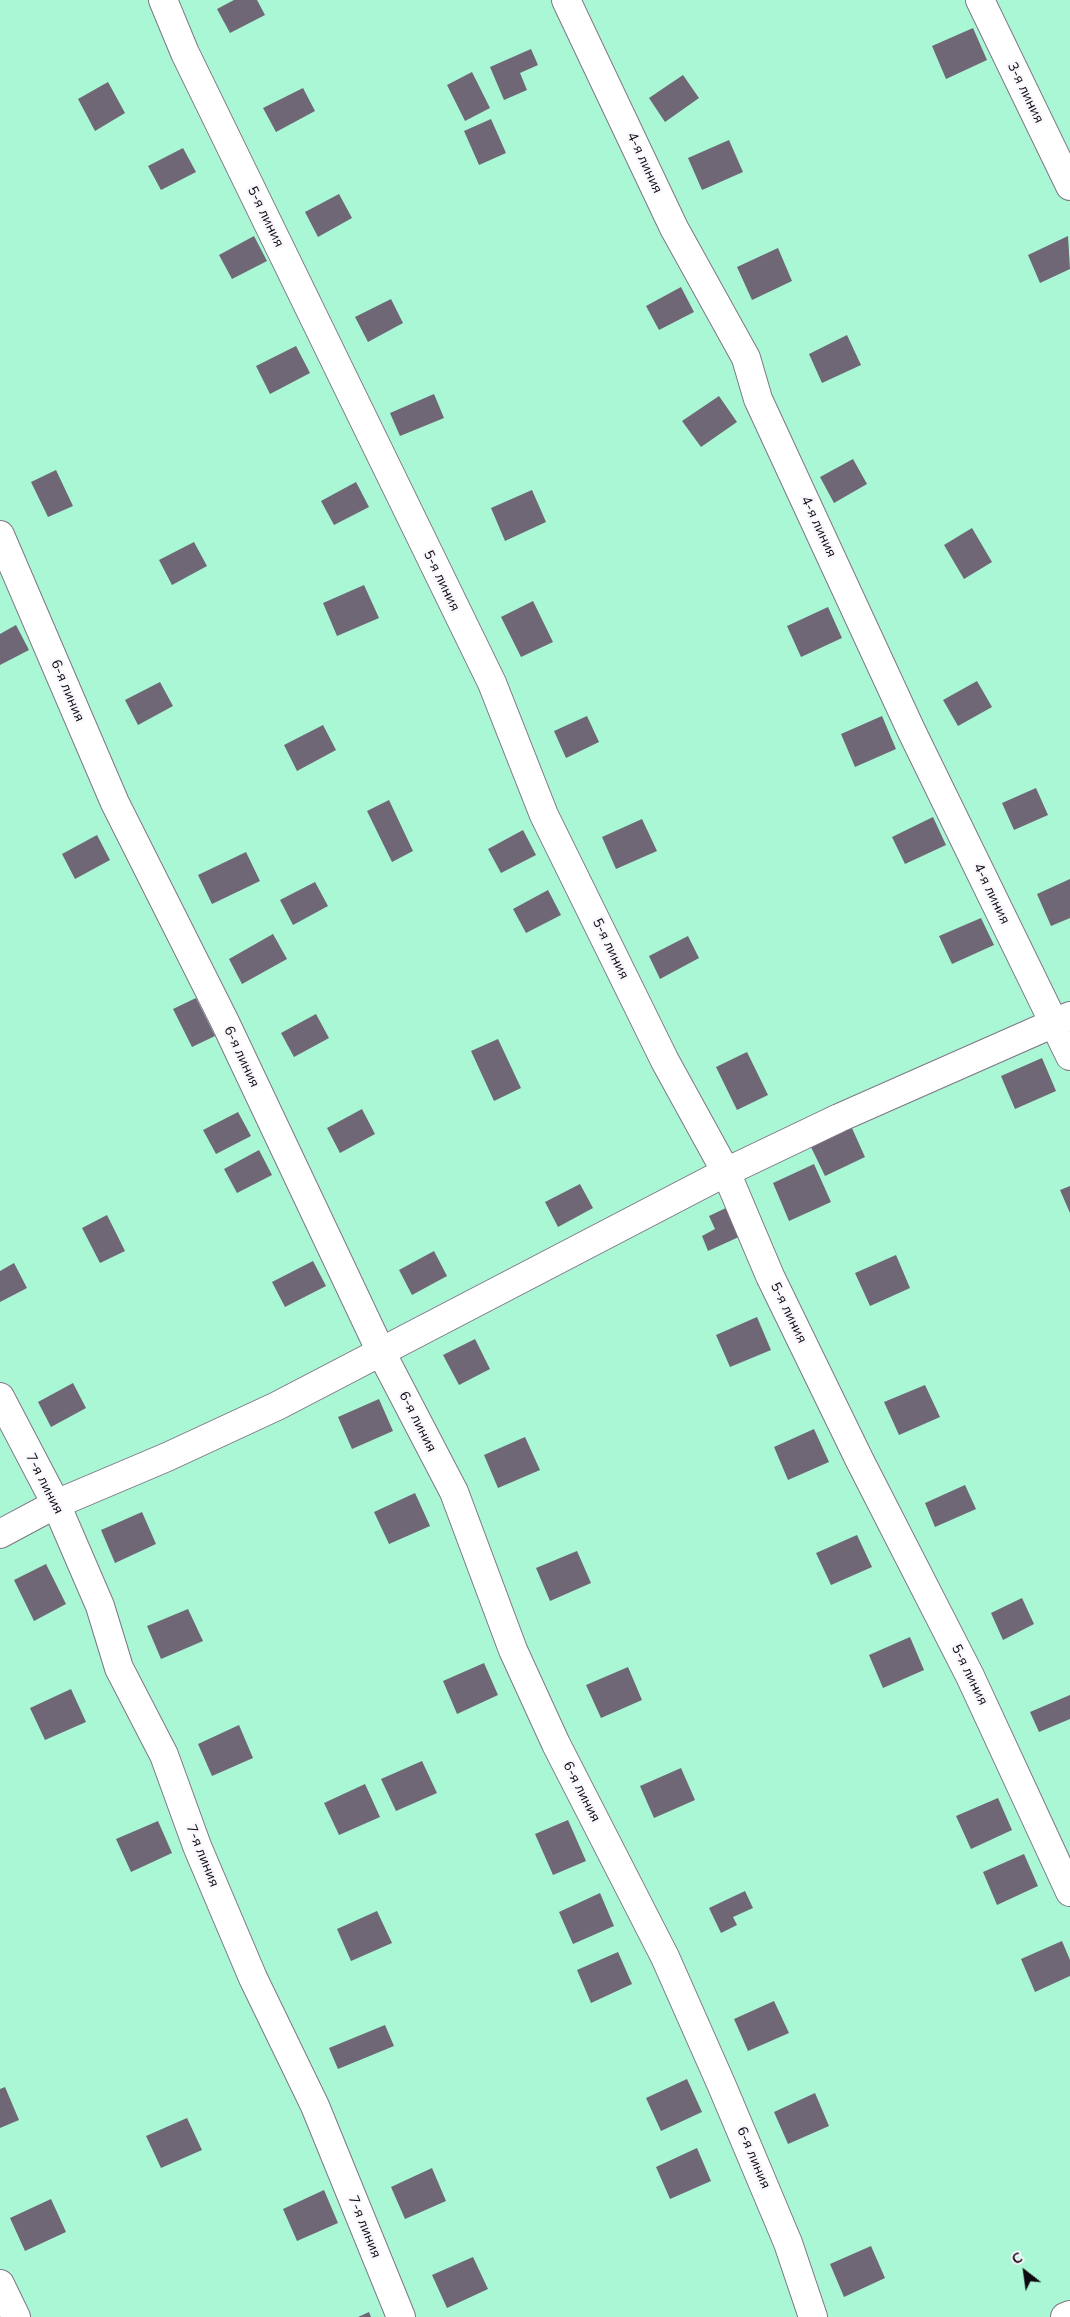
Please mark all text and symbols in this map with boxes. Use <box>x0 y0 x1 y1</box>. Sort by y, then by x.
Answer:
street label: 3-я линия <box>1003 60 1047 126</box>
street label: 4-я линия <box>623 130 665 196</box>
street label: 5-я линия <box>243 184 287 250</box>
street label: 4-я линия <box>797 494 839 560</box>
street label: 5-я линия <box>419 548 463 614</box>
street label: 6-я линия <box>46 658 88 724</box>
street label: 4-я линия <box>969 861 1013 927</box>
street label: 5-я линия <box>588 916 632 982</box>
street label: 6-я линия <box>220 1024 262 1090</box>
street label: 5-я линия <box>766 1280 810 1346</box>
street label: 6-я линия <box>395 1389 439 1455</box>
street label: 7-я линия <box>22 1451 66 1517</box>
street label: 5-я линия <box>947 1642 991 1708</box>
street label: 6-я линия <box>559 1759 603 1825</box>
street label: 7-я линия <box>182 1822 222 1890</box>
street label: 6-я линия <box>732 2125 774 2191</box>
street label: 7-я линия <box>344 2193 384 2261</box>
north arrow <box>1000 2247 1050 2297</box>
text: С <box>1008 2248 1026 2269</box>

